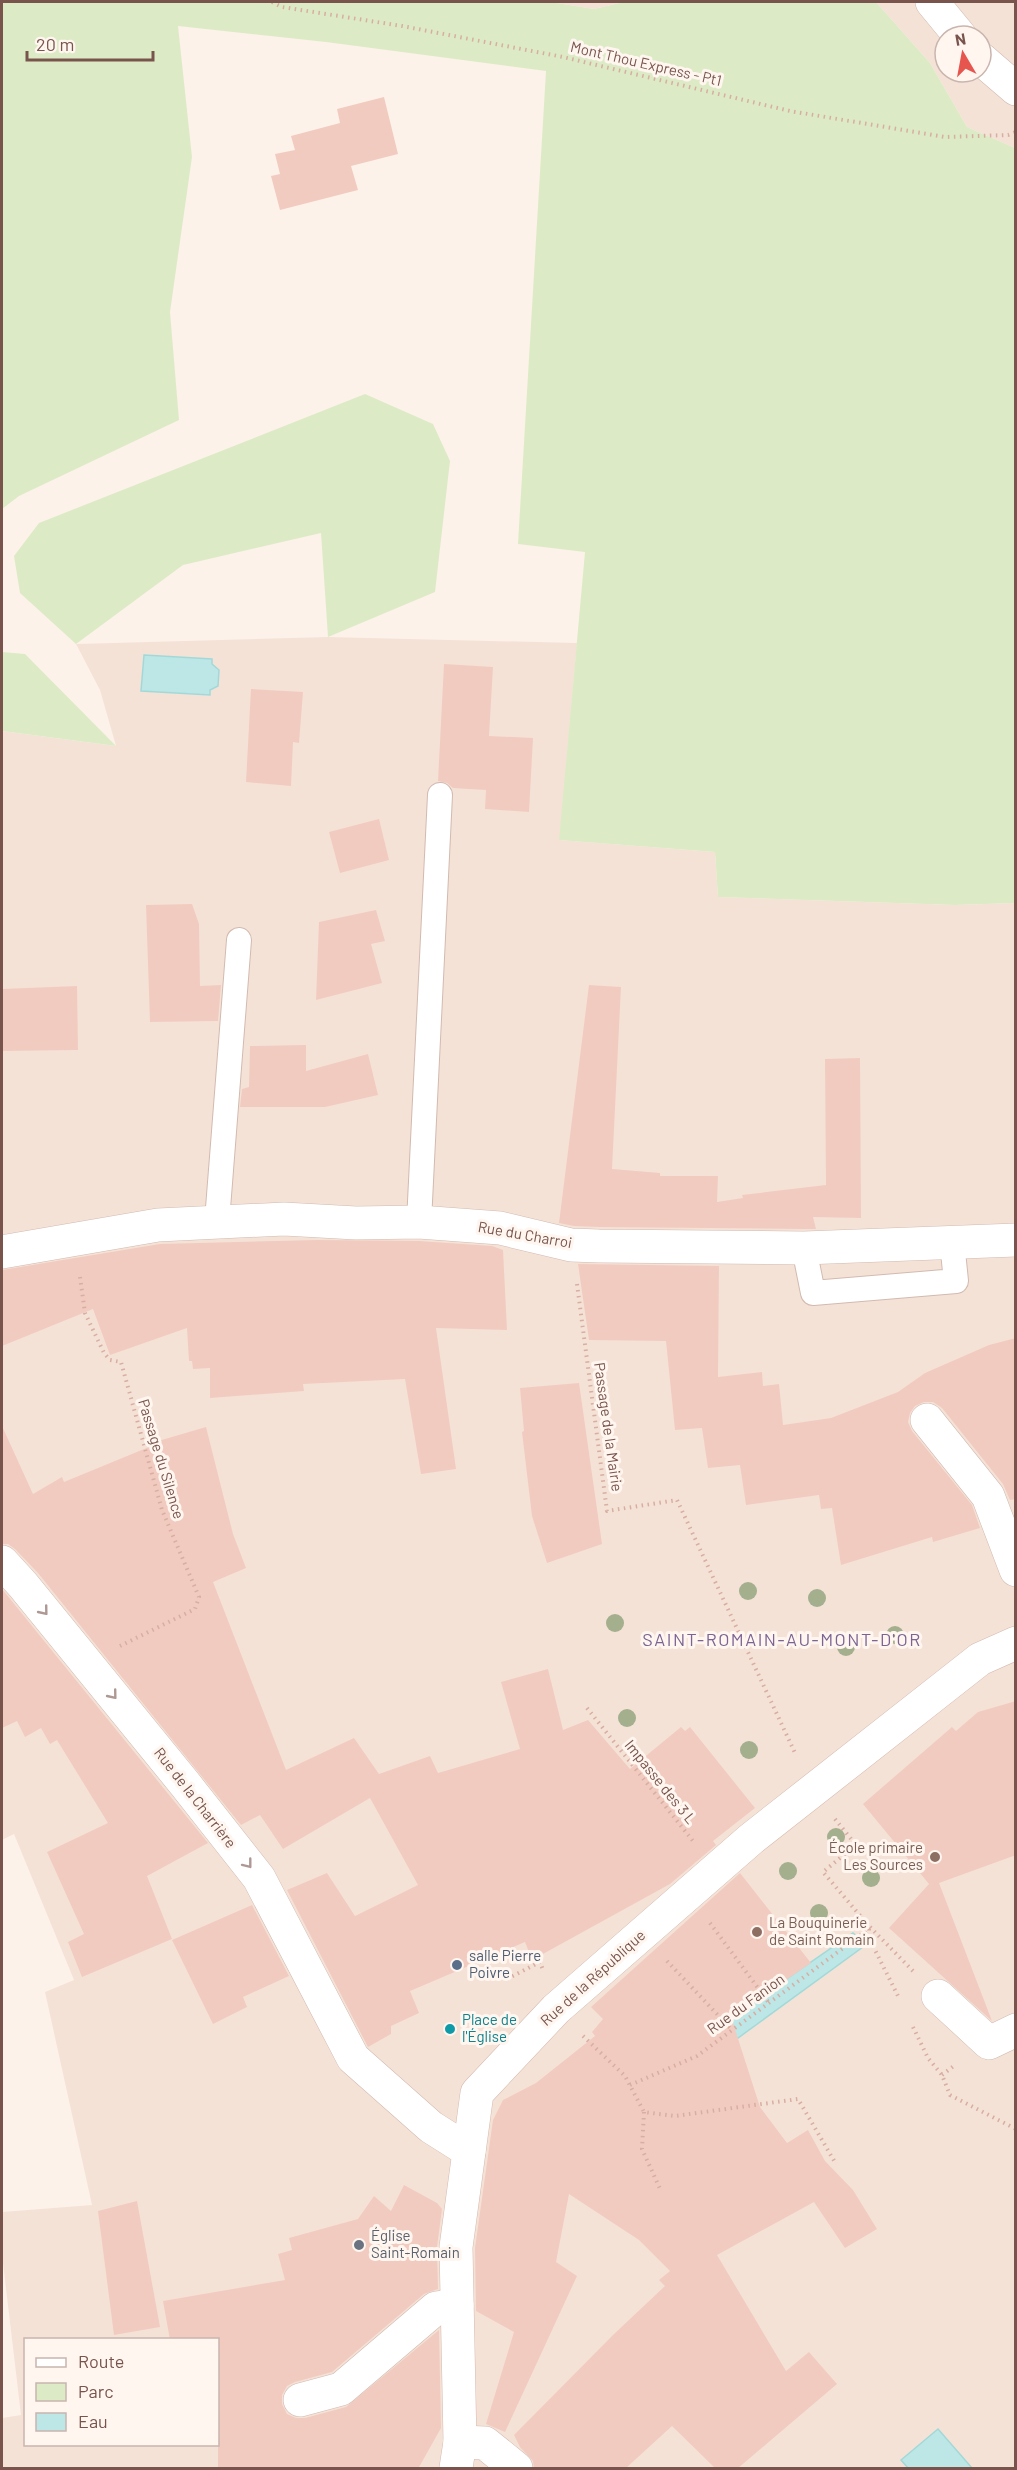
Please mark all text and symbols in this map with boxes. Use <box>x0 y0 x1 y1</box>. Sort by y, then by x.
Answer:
scale bar <box>27 24 153 62</box>
north arrow <box>933 24 993 84</box>
text: N <box>953 28 967 49</box>
text: 20 m <box>36 33 74 55</box>
street label: Mont Thou Express - Pt1 <box>569 37 724 89</box>
street label: Rue du Charroi <box>477 1217 574 1251</box>
street label: Passage de la Mairie <box>591 1361 627 1493</box>
street label: Passage du Silence <box>135 1397 189 1521</box>
one-way arrow <box>37 1604 48 1615</box>
district label: SAINT-ROMAIN-AU-MONT-D'OR <box>642 1628 922 1650</box>
one-way arrow <box>105 1688 116 1699</box>
street label: Impasse des 3 L <box>621 1736 700 1827</box>
street label: Rue de la Charrière <box>151 1744 241 1851</box>
place label: École primaire Les Sources <box>829 1838 923 1873</box>
marker: École primaire Les Sources <box>928 1850 942 1864</box>
one-way arrow <box>240 1857 251 1868</box>
place label: La Bouquinerie de Saint Romain <box>769 1913 874 1948</box>
street label: Rue de la République <box>536 1925 648 2029</box>
marker: La Bouquinerie de Saint Romain <box>750 1925 764 1939</box>
place label: salle Pierre Poivre <box>469 1946 541 1981</box>
marker: salle Pierre Poivre <box>450 1958 464 1972</box>
street label: Rue du Fanion <box>703 1969 788 2037</box>
place label: Place de l'Église <box>462 2010 517 2045</box>
marker: Place de l'Église <box>443 2022 457 2036</box>
place label: Église Saint-Romain <box>371 2226 460 2261</box>
marker: Église Saint-Romain <box>352 2238 366 2252</box>
legend <box>24 2338 219 2446</box>
text: Route <box>78 2350 124 2372</box>
text: Parc <box>78 2380 114 2402</box>
text: Eau <box>78 2410 108 2432</box>

